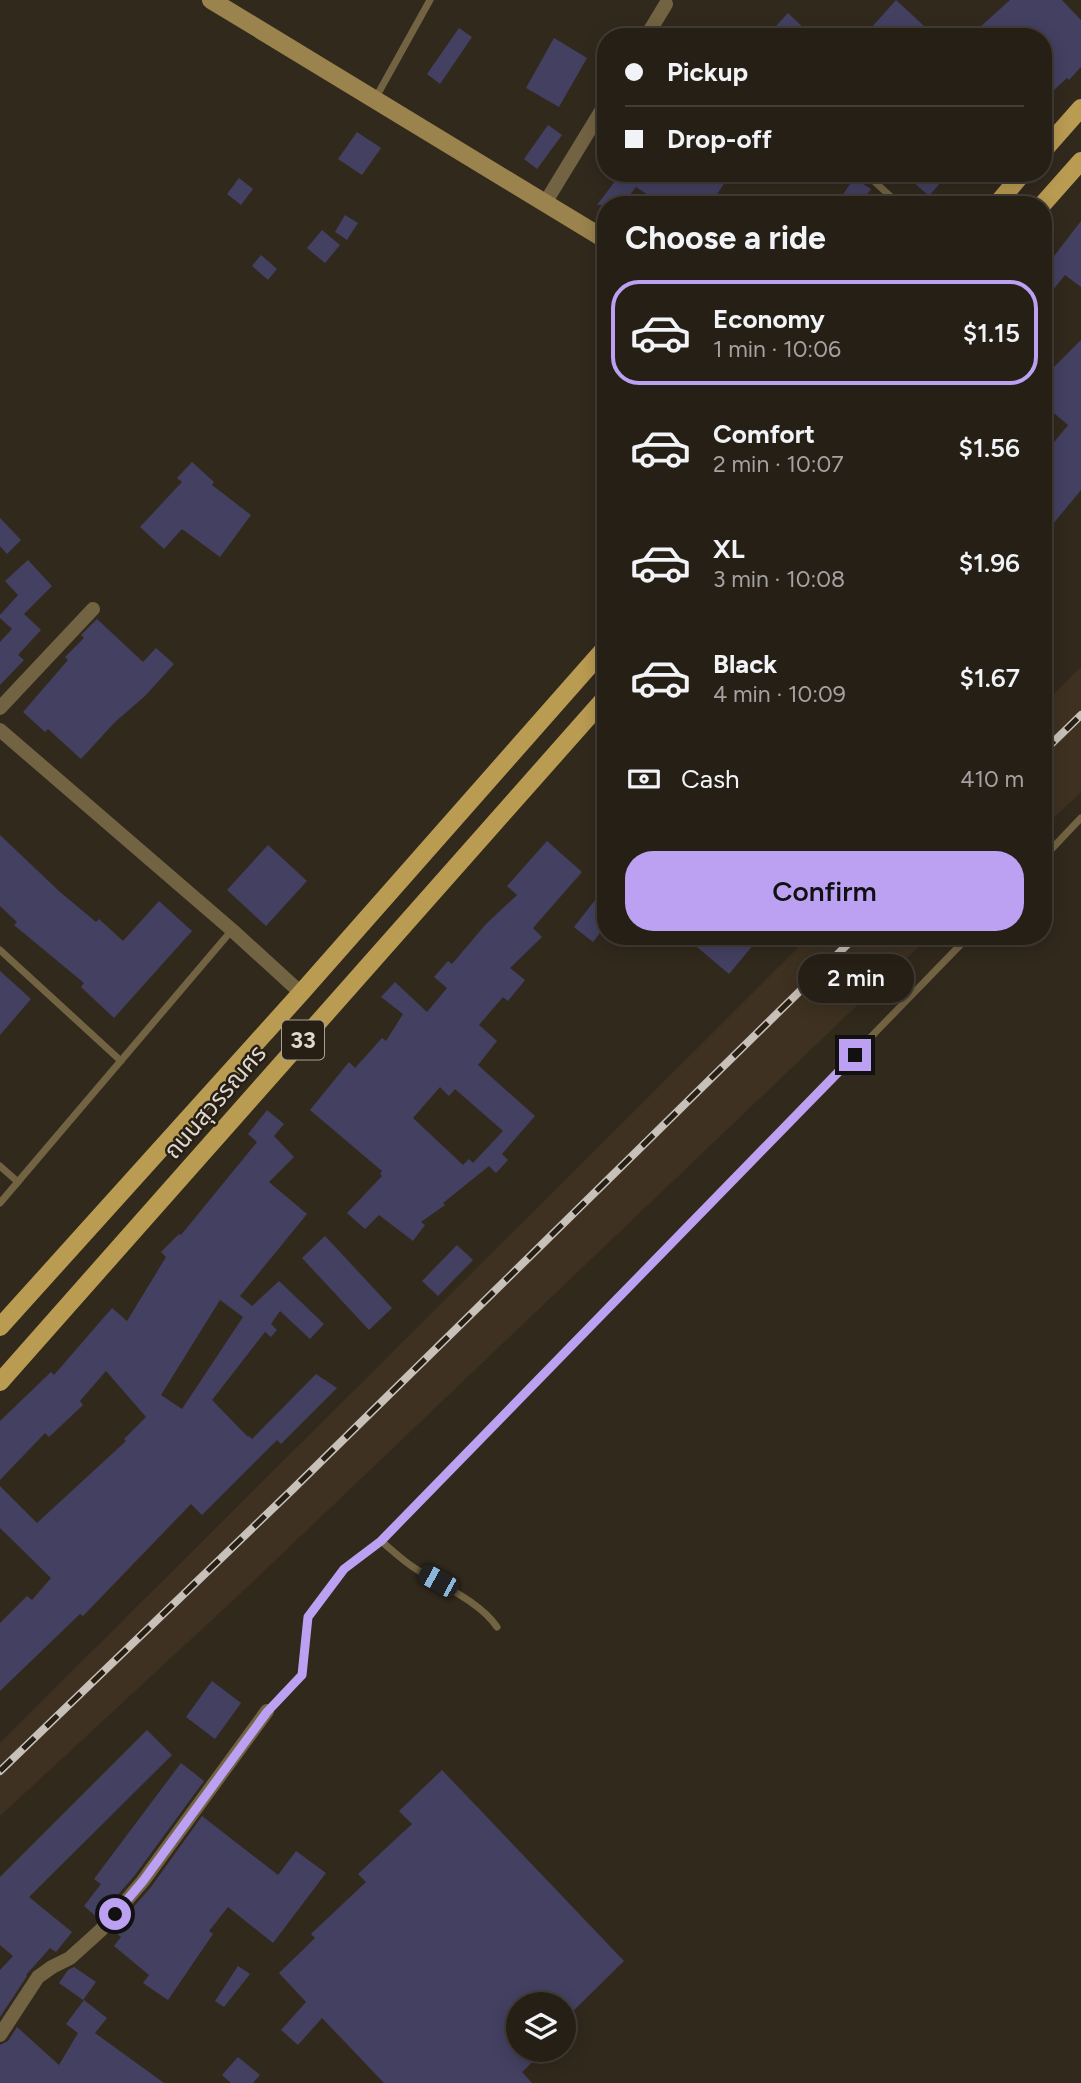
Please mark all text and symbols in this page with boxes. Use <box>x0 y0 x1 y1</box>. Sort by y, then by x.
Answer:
text: Pickup <box>667 56 748 88</box>
text: Drop-off <box>667 123 772 155</box>
text: Choose a ride <box>625 219 826 257</box>
icon: car <box>629 301 692 364</box>
text: Economy <box>713 303 825 335</box>
text: $1.15 <box>963 317 1020 349</box>
text: 1 min · 10:06 <box>713 335 841 363</box>
icon: car <box>629 416 692 479</box>
text: Comfort <box>713 418 815 450</box>
text: $1.56 <box>959 432 1020 464</box>
text: 2 min · 10:07 <box>713 450 844 478</box>
icon: car <box>629 531 692 594</box>
text: XL <box>713 533 745 565</box>
text: $1.96 <box>959 547 1020 579</box>
text: 3 min · 10:08 <box>713 565 845 593</box>
icon: car <box>629 646 692 709</box>
text: Black <box>713 648 777 680</box>
text: $1.67 <box>959 662 1020 694</box>
text: 4 min · 10:09 <box>713 680 846 708</box>
icon: cash <box>625 760 663 798</box>
text: Cash <box>681 763 740 795</box>
text: 410 m <box>960 765 1024 793</box>
button: Confirm <box>625 851 1024 931</box>
callout: 2 min <box>797 954 913 1002</box>
text: 2 min <box>827 964 885 992</box>
road number: 33 <box>282 1021 324 1060</box>
street label: ถนนสุวรรณศร <box>157 1039 273 1165</box>
route end <box>839 1039 871 1071</box>
car <box>415 1562 462 1600</box>
route start <box>99 1898 131 1930</box>
map controls <box>506 1992 576 2062</box>
button: layers <box>506 1992 576 2062</box>

